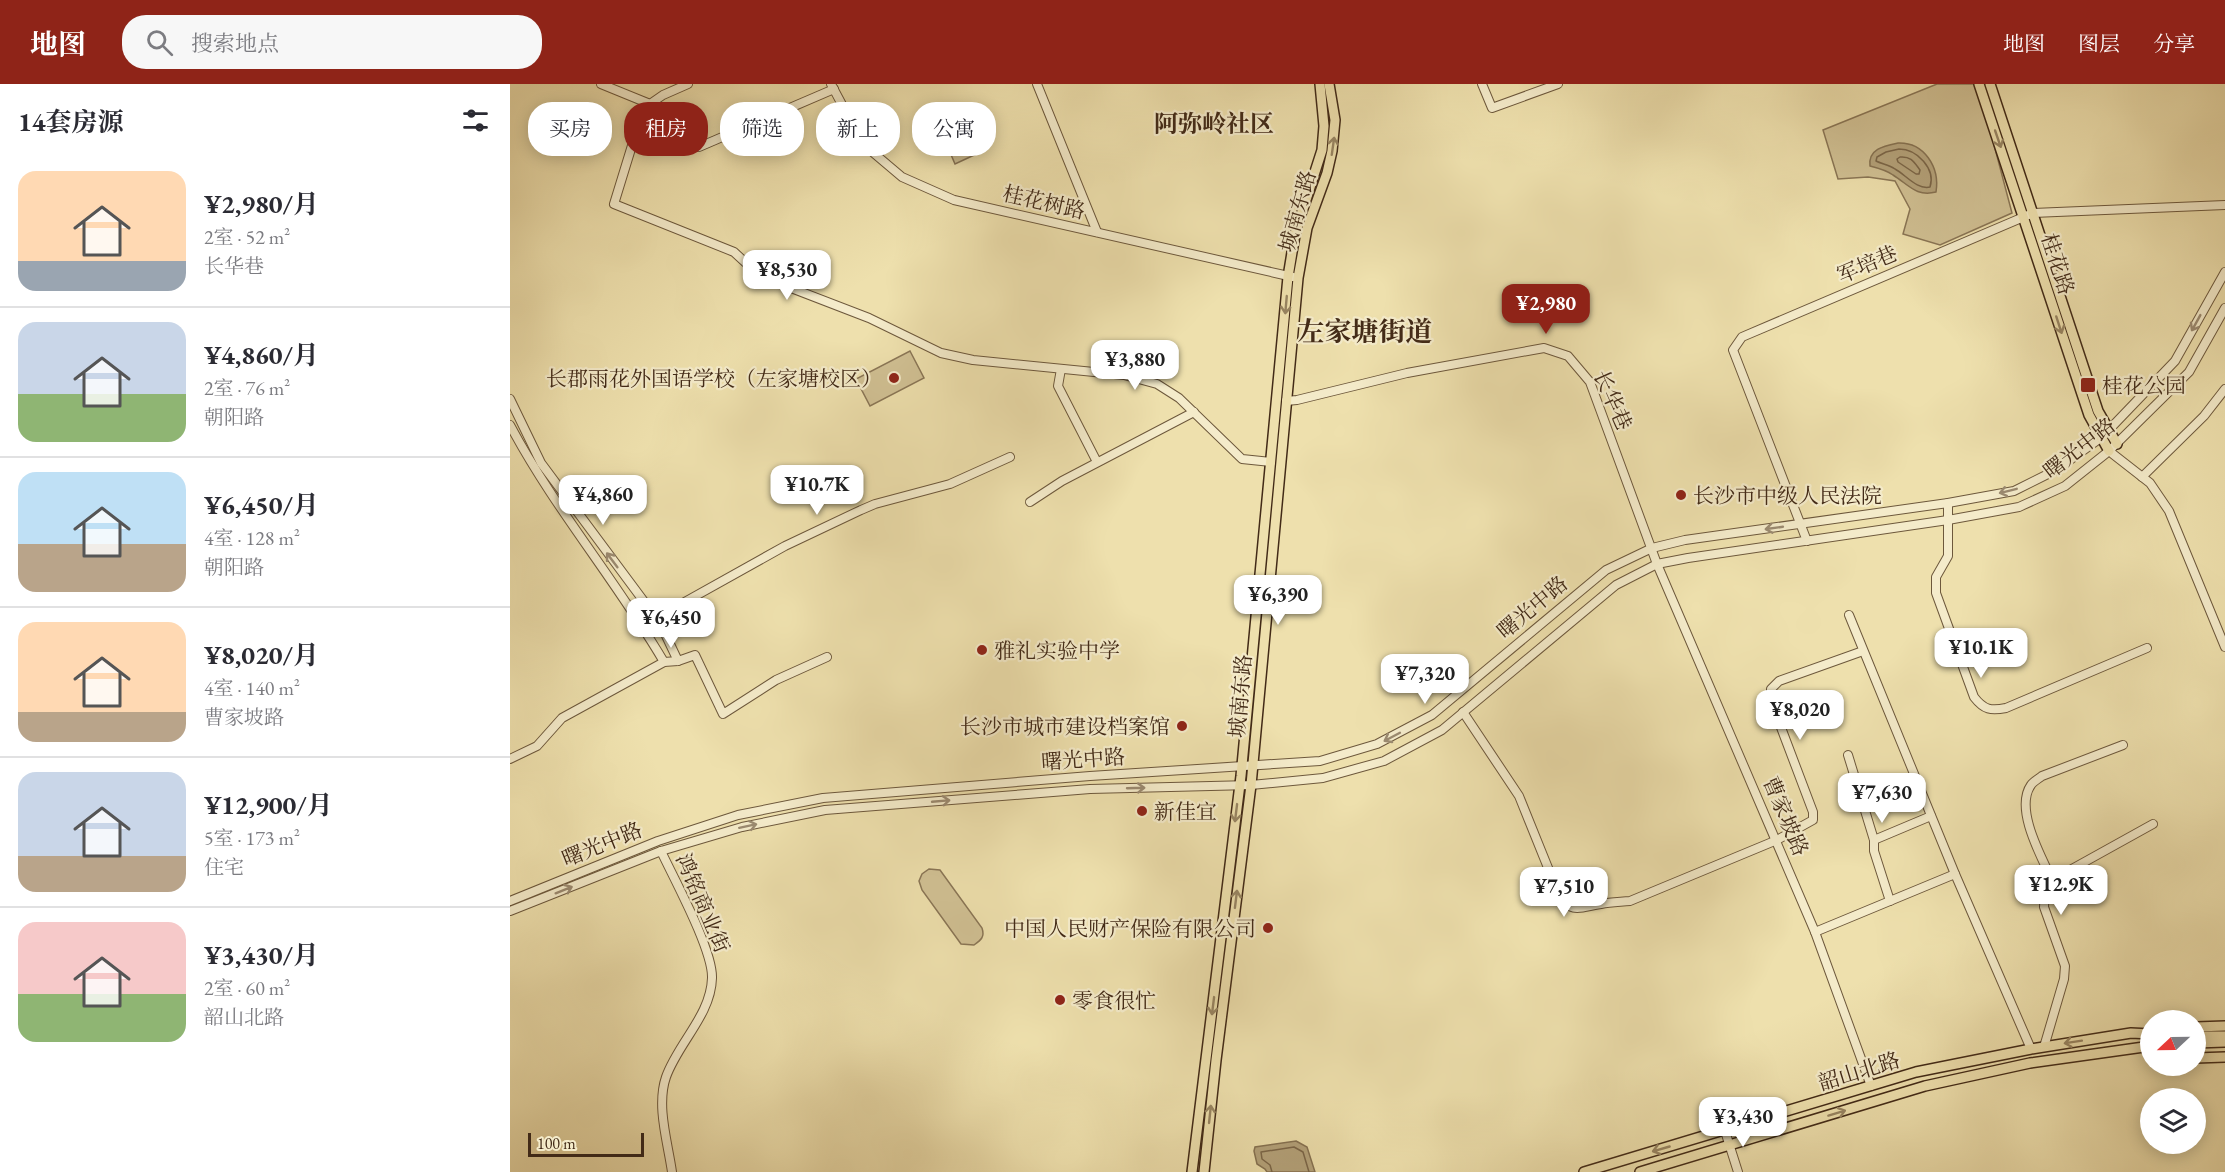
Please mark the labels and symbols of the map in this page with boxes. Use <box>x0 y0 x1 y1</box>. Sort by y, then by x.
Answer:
district label: 阿弥岭社区 <box>1154 108 1274 139</box>
one-way arrow <box>1993 130 2004 148</box>
one-way arrow <box>1327 136 1338 156</box>
street label: 城南东路 <box>1272 167 1322 255</box>
street label: 桂花树路 <box>1000 179 1088 225</box>
street label: 桂花路 <box>2035 230 2081 298</box>
street label: 军培巷 <box>1833 239 1901 289</box>
pin: ¥8,530 <box>738 250 836 301</box>
pin: ¥2,980 <box>1497 284 1595 335</box>
one-way arrow <box>1280 295 1291 315</box>
district label: 左家塘街道 <box>1298 314 1433 349</box>
one-way arrow <box>2190 314 2202 331</box>
one-way arrow <box>2054 315 2065 334</box>
pin: ¥3,880 <box>1086 340 1184 391</box>
place label: 长郡雨花外国语学校（左家塘校区） <box>546 365 882 392</box>
street label: 长华巷 <box>1588 366 1638 434</box>
marker: 长郡雨花外国语学校（左家塘校区） <box>887 371 901 385</box>
place label: 桂花公园 <box>2102 372 2186 399</box>
marker: 桂花公园 <box>2079 376 2097 394</box>
street label: 曙光中路 <box>2038 412 2120 484</box>
pin: ¥10.7K <box>768 465 866 516</box>
pin: ¥4,860 <box>554 475 652 526</box>
place label: 长沙市中级人民法院 <box>1693 482 1882 509</box>
one-way arrow <box>1999 486 2018 497</box>
marker: 长沙市中级人民法院 <box>1674 488 1688 502</box>
one-way arrow <box>1765 522 1784 533</box>
one-way arrow <box>606 552 619 568</box>
street label: 曙光中路 <box>1491 570 1573 644</box>
pin: ¥6,390 <box>1229 575 1327 626</box>
pin: ¥6,450 <box>622 598 720 649</box>
pin: ¥10.1K <box>1932 628 2030 679</box>
place label: 雅礼实验中学 <box>994 637 1120 664</box>
marker: 雅礼实验中学 <box>975 643 989 657</box>
street label: 城南东路 <box>1223 653 1257 739</box>
pin: ¥7,320 <box>1376 654 1474 705</box>
pin: ¥8,020 <box>1751 690 1849 741</box>
place label: 长沙市城市建设档案馆 <box>960 713 1170 740</box>
marker: 长沙市城市建设档案馆 <box>1175 719 1189 733</box>
one-way arrow <box>1384 731 1401 743</box>
street label: 曙光中路 <box>1040 743 1126 775</box>
street label: 曹家坡路 <box>1757 772 1815 860</box>
pin: ¥7,630 <box>1833 773 1931 824</box>
one-way arrow <box>1125 782 1145 794</box>
one-way arrow <box>931 795 951 806</box>
place label: 新佳宜 <box>1154 798 1217 825</box>
one-way arrow <box>1231 803 1242 822</box>
marker: 新佳宜 <box>1135 804 1149 818</box>
street label: 曙光中路 <box>558 816 646 872</box>
one-way arrow <box>738 820 758 831</box>
street label: 鸿铭商业街 <box>670 849 736 957</box>
pin: ¥12.9K <box>2012 865 2110 916</box>
pin: ¥7,510 <box>1515 867 1613 918</box>
one-way arrow <box>555 884 573 895</box>
one-way arrow <box>1231 890 1242 910</box>
place label: 中国人民财产保险有限公司 <box>1004 915 1256 942</box>
marker: 中国人民财产保险有限公司 <box>1261 921 1275 935</box>
place label: 零食很忙 <box>1072 987 1156 1014</box>
marker: 零食很忙 <box>1053 993 1067 1007</box>
one-way arrow <box>1207 996 1218 1016</box>
north arrow <box>2140 1010 2206 1076</box>
one-way arrow <box>2064 1037 2083 1048</box>
street label: 韶山北路 <box>1815 1046 1903 1096</box>
pin: ¥3,430 <box>1694 1097 1792 1148</box>
one-way arrow <box>1205 1104 1216 1124</box>
one-way arrow <box>1827 1107 1846 1118</box>
scale bar <box>528 1130 644 1158</box>
one-way arrow <box>1652 1144 1671 1155</box>

